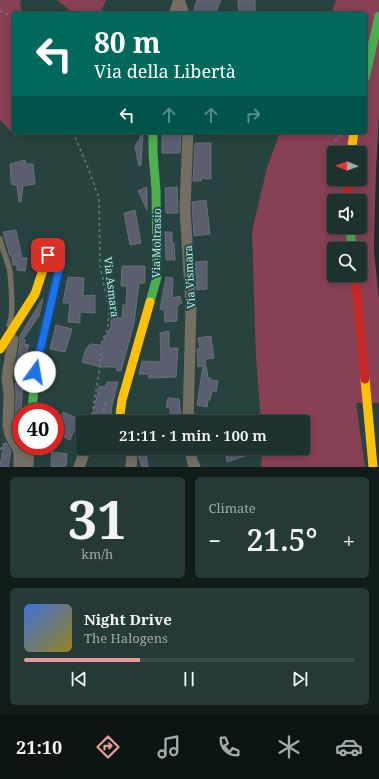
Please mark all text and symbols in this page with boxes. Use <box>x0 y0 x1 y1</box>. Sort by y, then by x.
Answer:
text: 80 m <box>94 23 161 61</box>
icon: left <box>28 28 80 80</box>
text: Via della Libertà <box>94 59 236 83</box>
icon: left <box>116 104 138 126</box>
icon: ahead <box>158 104 180 126</box>
icon: ahead <box>200 104 222 126</box>
icon: right <box>242 104 264 126</box>
north arrow <box>327 146 367 186</box>
map controls <box>327 146 367 282</box>
button: sound <box>327 194 367 234</box>
street label: Via Moltrasio <box>148 208 164 278</box>
pin <box>31 238 65 272</box>
button: search <box>327 242 367 282</box>
icon: arrive <box>37 244 59 266</box>
street label: Via Vismara <box>180 245 198 309</box>
street label: Via Asmara <box>101 256 123 318</box>
position arrow <box>14 351 56 393</box>
speed limit sign: 40 <box>12 403 64 455</box>
text: 21:11 · 1 min · 100 m <box>119 425 267 445</box>
text: 31 <box>68 483 127 554</box>
text: Climate <box>209 499 256 517</box>
text: 21.5° <box>246 519 317 560</box>
text: − <box>209 525 221 555</box>
text: + <box>343 525 355 555</box>
text: km/h <box>81 545 113 563</box>
text: Night Drive <box>84 609 172 629</box>
text: The Halogens <box>84 629 168 647</box>
icon: previous <box>68 668 90 690</box>
icon: pause <box>178 668 200 690</box>
icon: next <box>289 668 311 690</box>
icon: directions <box>94 733 122 761</box>
icon: music <box>155 733 183 761</box>
icon: phone <box>215 733 243 761</box>
icon: climate <box>275 733 303 761</box>
icon: car <box>335 733 363 761</box>
text: 21:10 <box>16 735 62 759</box>

